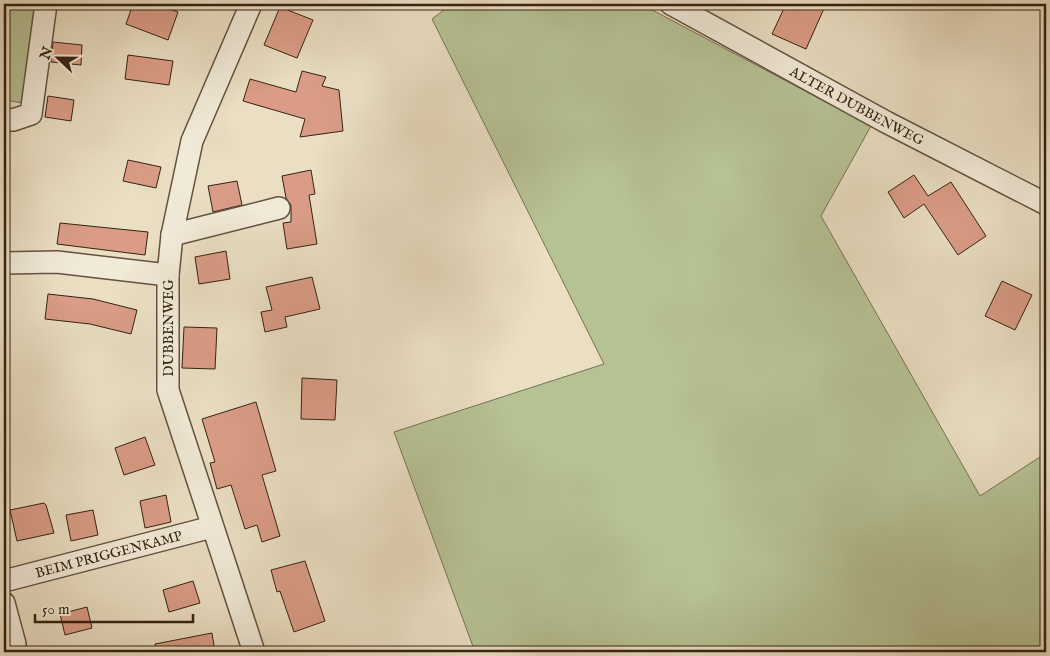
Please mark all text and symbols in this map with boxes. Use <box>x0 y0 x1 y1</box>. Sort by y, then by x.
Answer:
north arrow <box>32 32 82 82</box>
text: N <box>36 45 57 63</box>
street label: ALTER DUBBENWEG <box>785 62 928 150</box>
street label: DUBBENWEG <box>160 278 178 377</box>
street label: BEIM PRIGGENKAMP <box>34 527 184 582</box>
scale bar <box>35 591 192 623</box>
text: 50 m <box>42 600 70 619</box>

